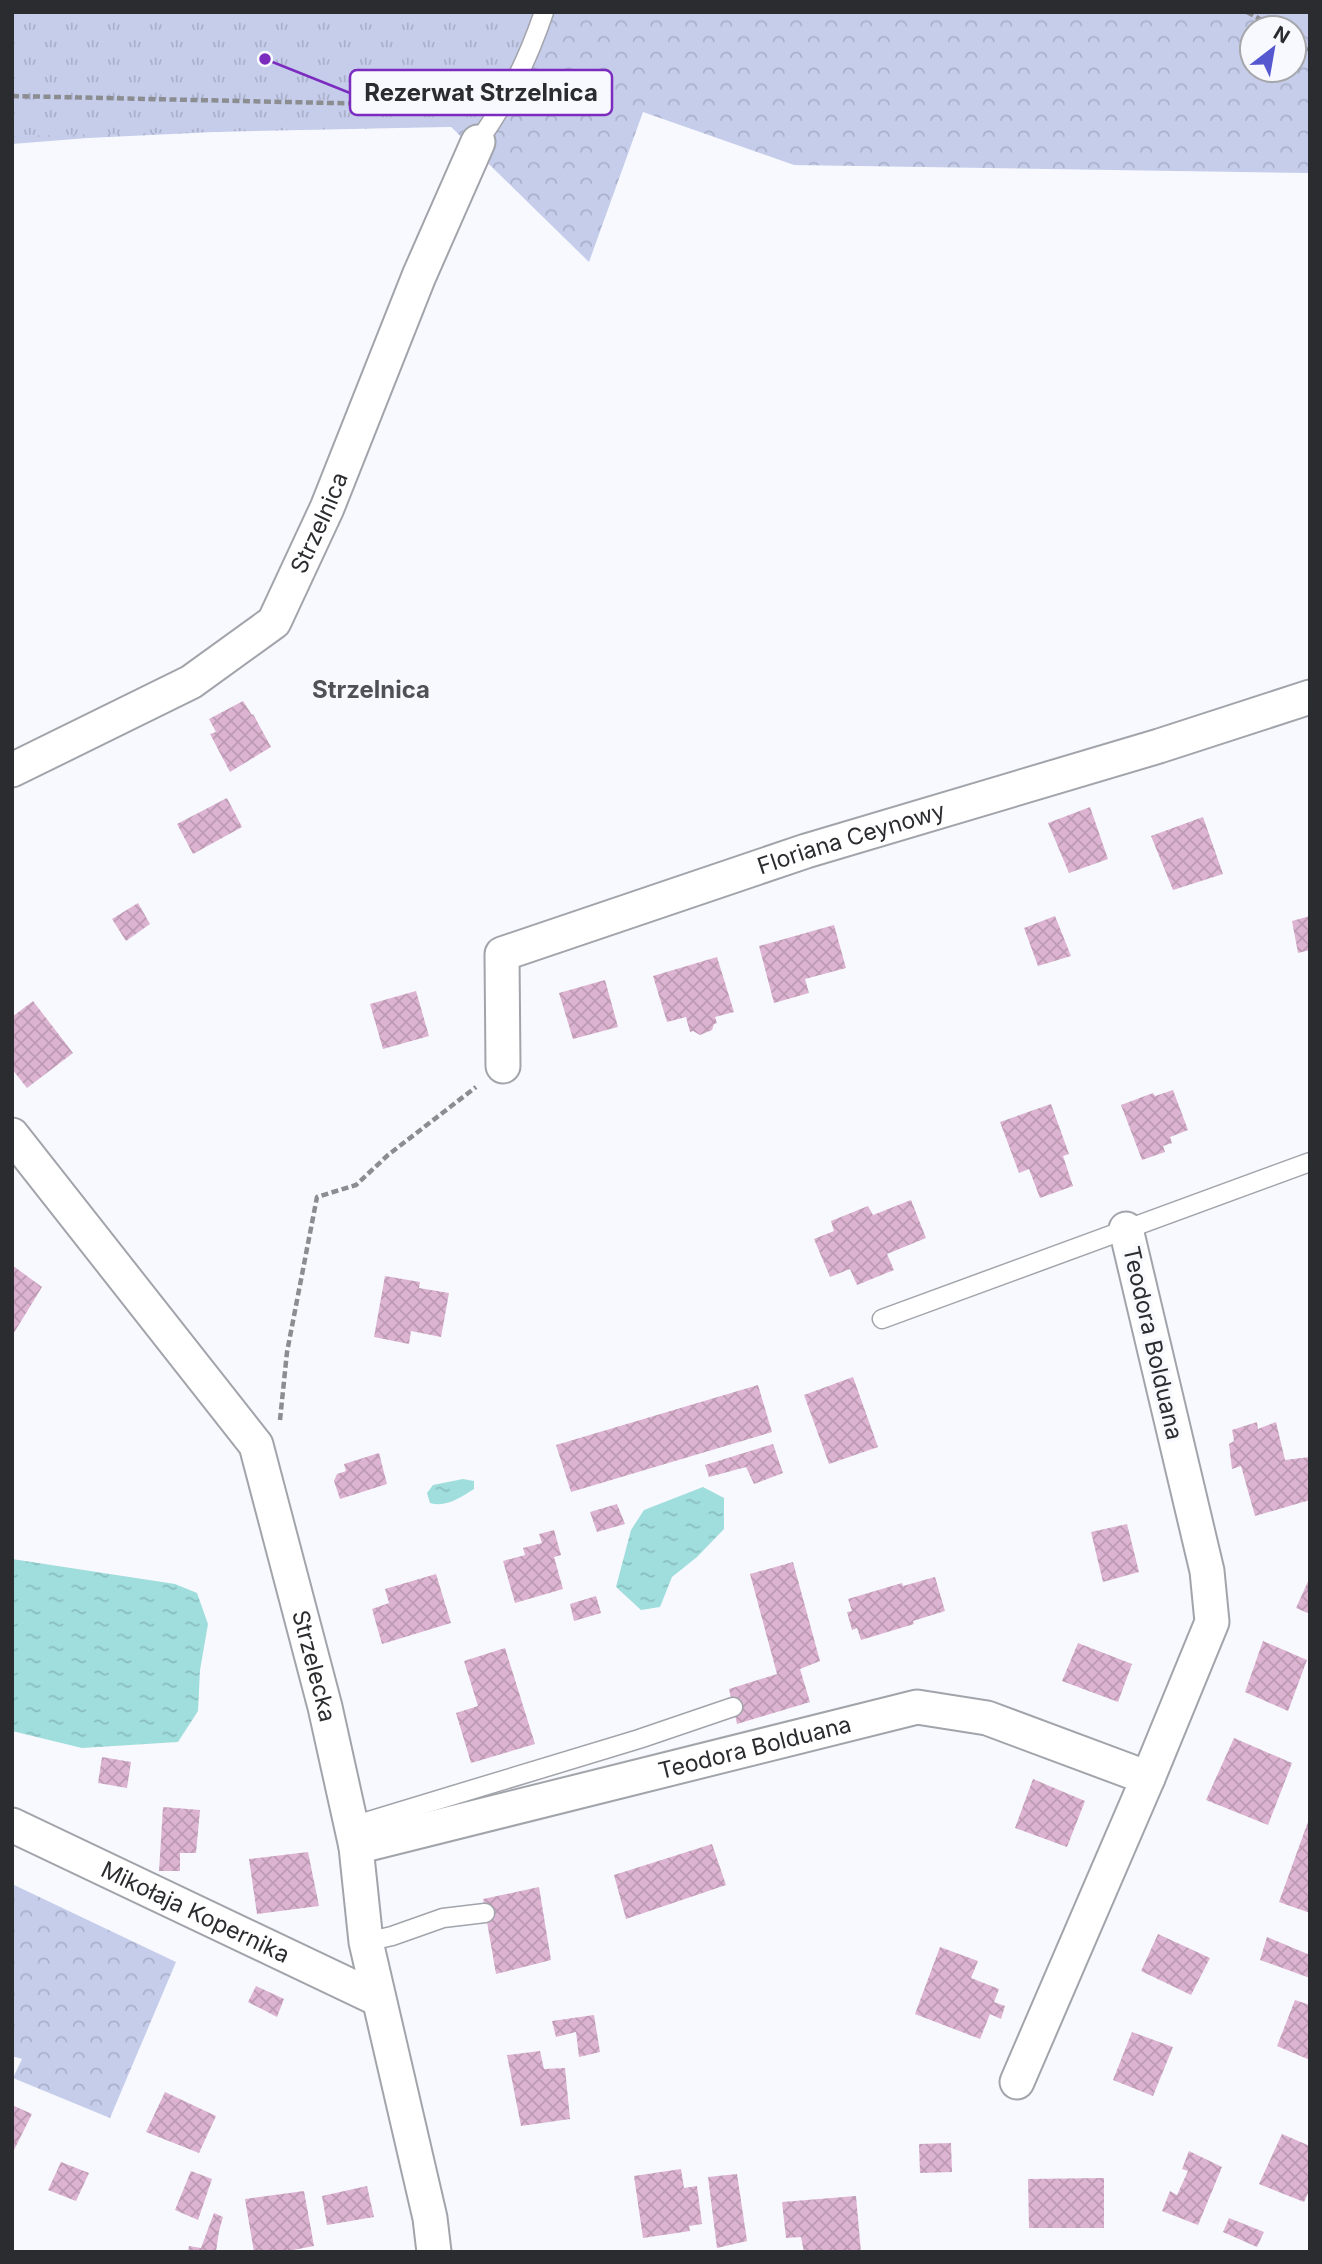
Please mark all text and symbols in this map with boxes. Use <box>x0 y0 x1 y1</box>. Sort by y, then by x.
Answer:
north arrow <box>1238 14 1308 84</box>
text: N <box>1269 21 1294 48</box>
callout: Rezerwat Strzelnica <box>350 70 612 115</box>
text: Rezerwat Strzelnica <box>364 78 598 107</box>
street label: Strzelnica <box>285 468 354 578</box>
district label: Strzelnica <box>312 675 430 704</box>
street label: Floriana Ceynowy <box>754 796 949 880</box>
street label: Teodora Bolduana <box>1117 1244 1189 1442</box>
street label: Strzelecka <box>286 1607 342 1724</box>
street label: Teodora Bolduana <box>655 1710 854 1785</box>
street label: Mikołaja Kopernika <box>97 1855 294 1969</box>

